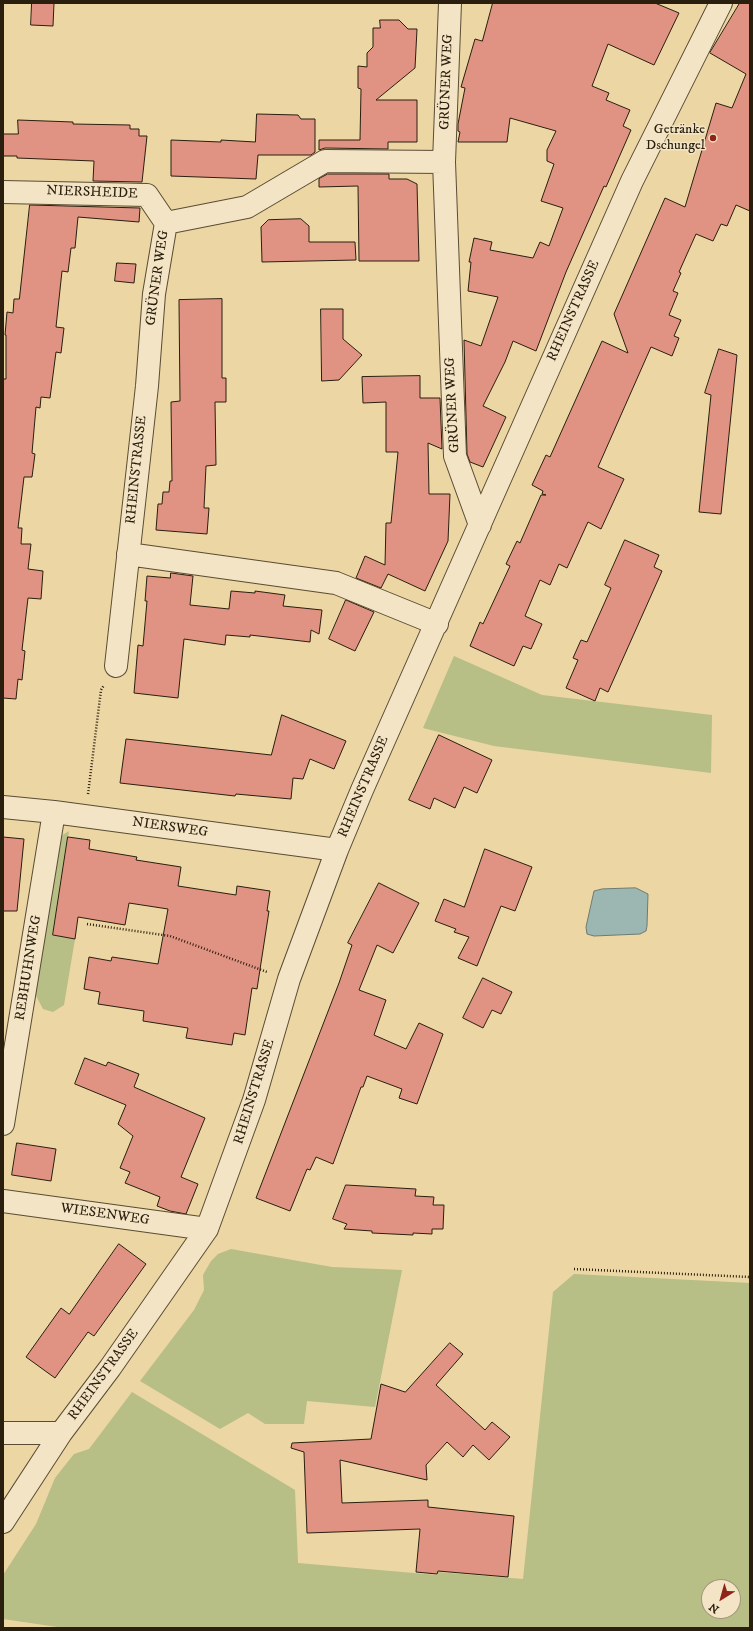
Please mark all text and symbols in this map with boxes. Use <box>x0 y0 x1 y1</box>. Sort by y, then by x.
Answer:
street label: GRÜNER WEG <box>437 34 457 130</box>
place label: Getränke Dschungel <box>646 122 705 154</box>
marker: Getränke Dschungel <box>708 133 718 143</box>
street label: NIERSHEIDE <box>46 183 138 203</box>
street label: GRÜNER WEG <box>143 229 173 327</box>
street label: RHEINSTRASSE <box>544 258 604 364</box>
street label: GRÜNER WEG <box>442 357 464 453</box>
street label: RHEINSTRASSE <box>123 415 151 525</box>
street label: RHEINSTRASSE <box>335 734 393 840</box>
street label: NIERSWEG <box>131 814 209 842</box>
street label: REBHUHNWEG <box>12 914 46 1022</box>
street label: RHEINSTRASSE <box>231 1037 279 1147</box>
street label: WIESENWEG <box>59 1200 151 1230</box>
street label: RHEINSTRASSE <box>65 1326 143 1424</box>
north arrow <box>701 1579 741 1619</box>
text: N <box>707 1599 722 1616</box>

